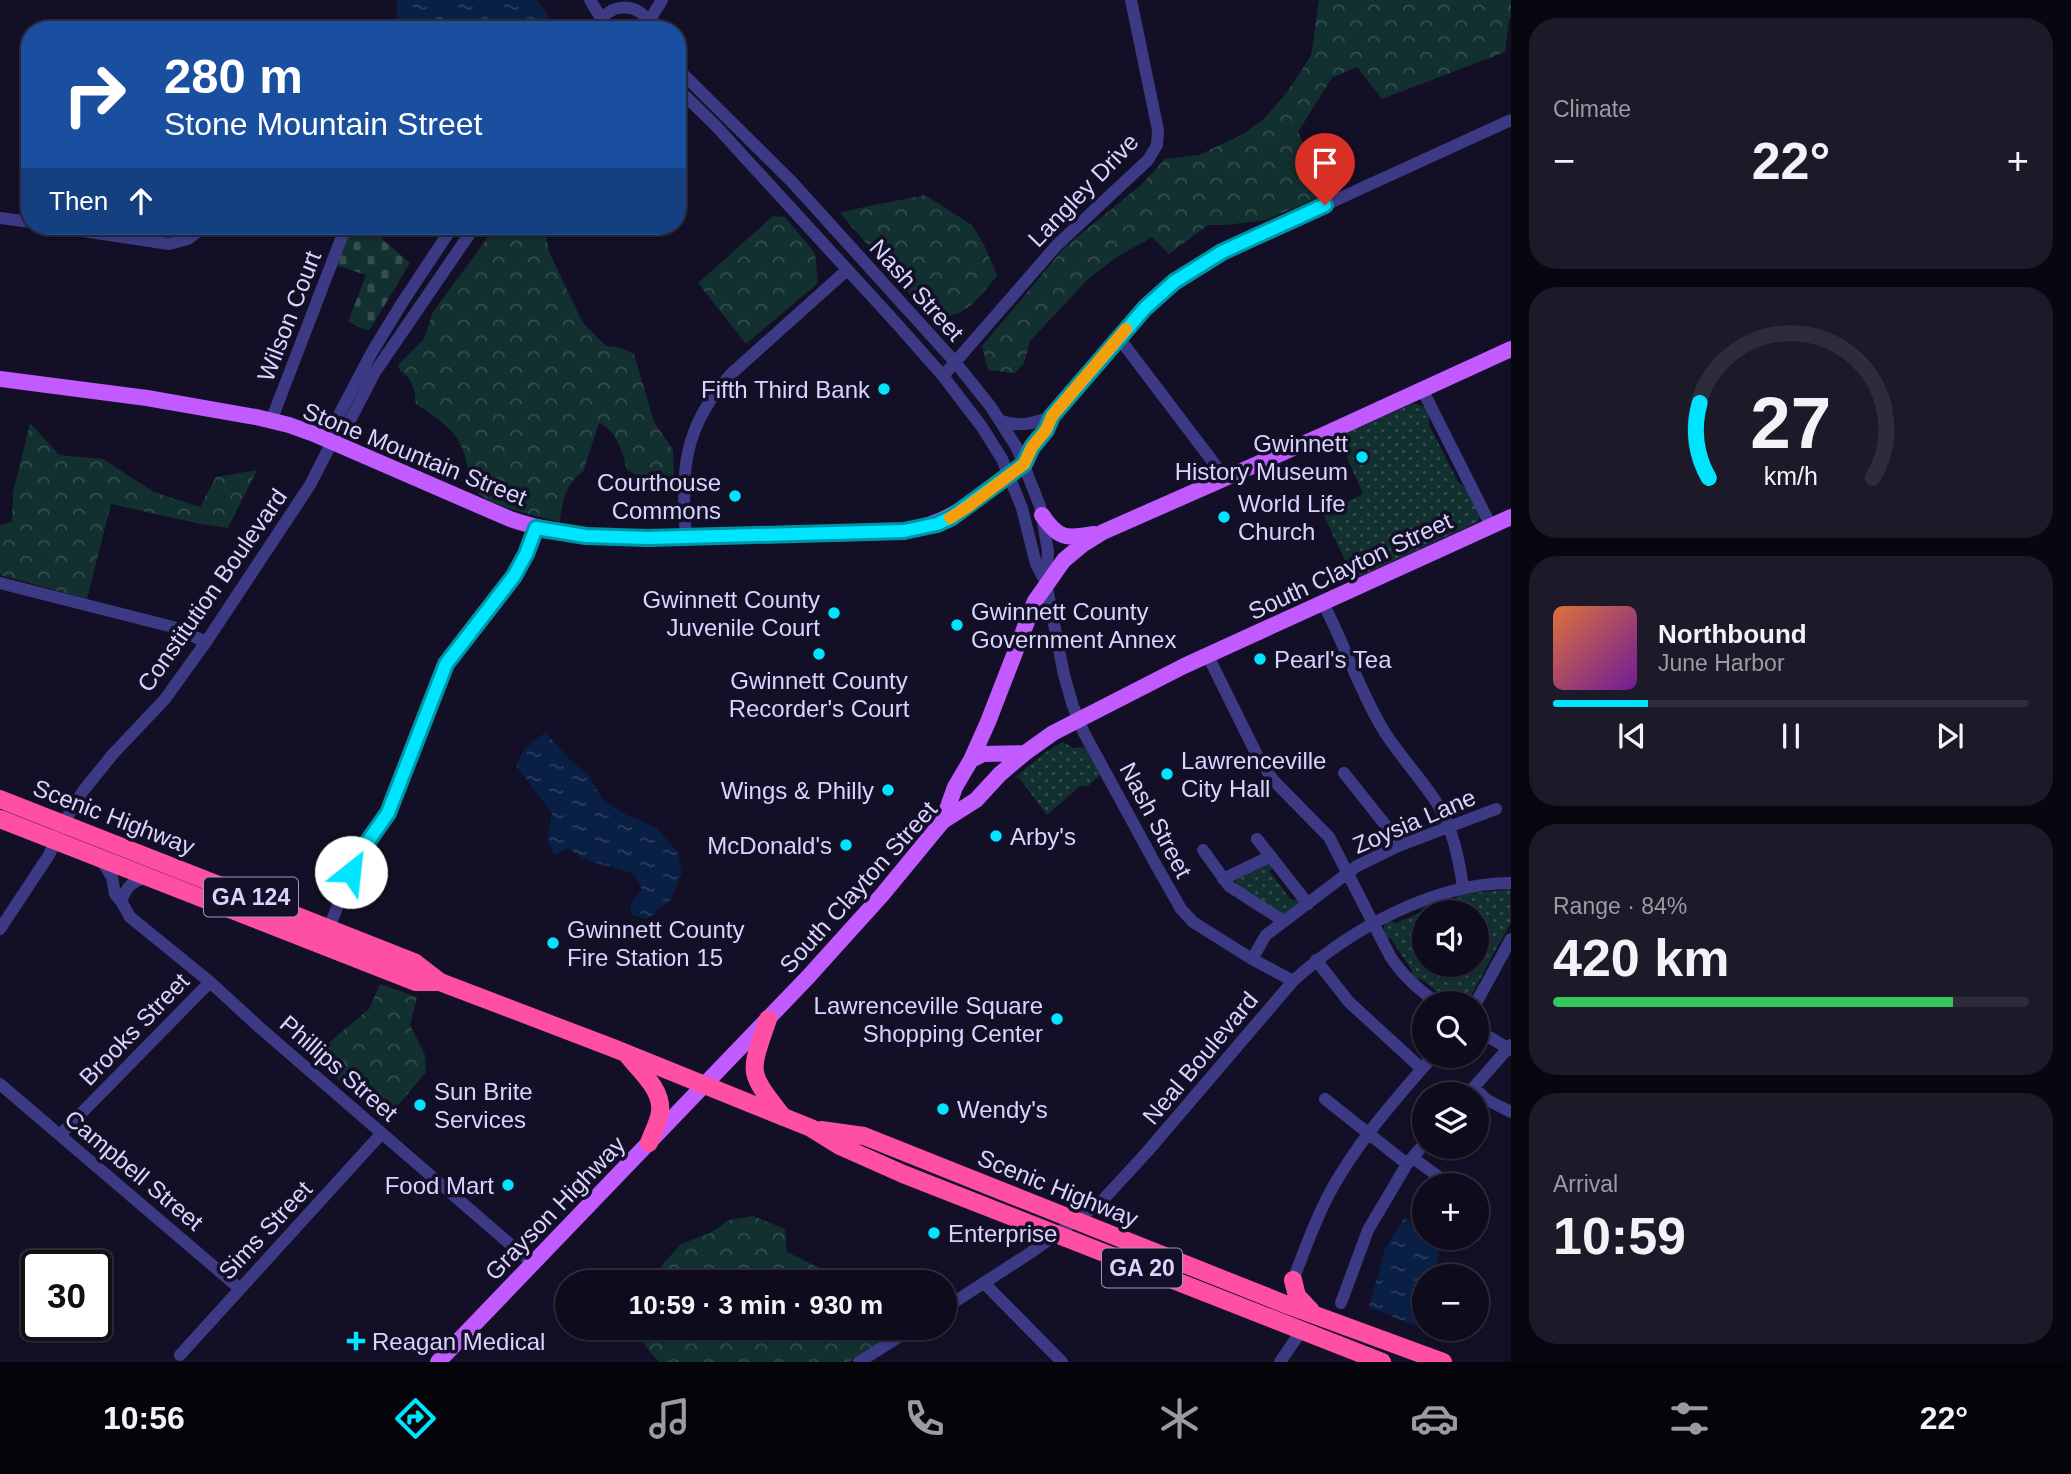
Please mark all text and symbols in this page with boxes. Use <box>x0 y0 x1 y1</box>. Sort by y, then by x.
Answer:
icon: right <box>49 49 140 140</box>
text: 280 m <box>164 49 303 103</box>
text: Climate <box>1553 96 1631 122</box>
text: Stone Mountain Street <box>164 106 482 142</box>
street label: Langley Drive <box>1022 128 1144 252</box>
text: 22° <box>1752 132 1830 190</box>
pin <box>1295 133 1355 205</box>
text: − <box>1553 140 1575 182</box>
text: + <box>2007 140 2029 182</box>
icon: arrive <box>1306 144 1344 182</box>
icon: ahead <box>122 182 160 220</box>
text: Then <box>49 186 108 216</box>
street label: Nash Street <box>865 234 970 346</box>
street label: Wilson Court <box>252 247 326 385</box>
place label: Fifth Third Bank <box>701 376 871 403</box>
marker: Fifth Third Bank <box>876 381 892 397</box>
text: 27 <box>1751 383 1831 464</box>
street label: Stone Mountain Street <box>299 397 531 511</box>
place label: Gwinnett History Museum <box>1175 430 1348 485</box>
marker: Gwinnett History Museum <box>1354 449 1370 465</box>
text: km/h <box>1764 462 1818 490</box>
place label: Courthouse Commons <box>597 469 721 524</box>
street label: Constitution Boulevard <box>132 483 292 697</box>
marker: Courthouse Commons <box>727 488 743 504</box>
place label: World Life Church <box>1238 490 1346 545</box>
street label: South Clayton Street <box>1244 507 1456 625</box>
marker: World Life Church <box>1216 509 1232 525</box>
place label: Gwinnett County Juvenile Court <box>643 586 820 641</box>
place label: Gwinnett County Government Annex <box>971 598 1176 653</box>
marker: Gwinnett County Juvenile Court <box>826 605 842 621</box>
marker: Gwinnett County Government Annex <box>949 617 965 633</box>
text: Northbound <box>1658 619 1807 649</box>
marker: Gwinnett County Recorder's Court <box>811 646 827 662</box>
place label: Pearl's Tea <box>1274 646 1392 673</box>
text: June Harbor <box>1658 650 1785 676</box>
marker: Pearl's Tea <box>1252 651 1268 667</box>
place label: Gwinnett County Recorder's Court <box>729 667 910 722</box>
icon: previous <box>1613 717 1651 755</box>
icon: pause <box>1772 717 1810 755</box>
icon: next <box>1931 717 1969 755</box>
place label: Lawrenceville City Hall <box>1181 747 1326 802</box>
street label: Nash Street <box>1114 758 1198 883</box>
marker: Lawrenceville City Hall <box>1159 766 1175 782</box>
street label: Scenic Highway <box>29 774 199 860</box>
place label: Wings & Philly <box>721 777 874 804</box>
marker: Wings & Philly <box>880 782 896 798</box>
street label: Zoysia Lane <box>1349 783 1479 859</box>
street label: South Clayton Street <box>774 795 942 978</box>
place label: Arby's <box>1010 823 1076 850</box>
marker: Arby's <box>988 828 1004 844</box>
place label: McDonald's <box>707 832 832 859</box>
position arrow <box>314 835 388 909</box>
marker: McDonald's <box>838 837 854 853</box>
road number: GA 124 <box>204 877 298 916</box>
text: Range · 84% <box>1553 893 1687 919</box>
map controls <box>1412 900 1489 1341</box>
button: sound <box>1412 900 1489 977</box>
place label: Gwinnett County Fire Station 15 <box>567 916 744 971</box>
text: 420 km <box>1553 929 1729 987</box>
marker: Gwinnett County Fire Station 15 <box>545 935 561 951</box>
street label: Brooks Street <box>74 967 194 1091</box>
street label: Neal Boulevard <box>1137 986 1263 1130</box>
button: search <box>1412 991 1489 1068</box>
place label: Lawrenceville Square Shopping Center <box>814 992 1043 1047</box>
street label: Phillips Street <box>275 1010 403 1127</box>
marker: Lawrenceville Square Shopping Center <box>1049 1011 1065 1027</box>
place label: Sun Brite Services <box>434 1078 533 1133</box>
button: layers <box>1412 1082 1489 1159</box>
place label: Wendy's <box>957 1096 1048 1123</box>
marker: Sun Brite Services <box>412 1097 428 1113</box>
marker: Wendy's <box>935 1101 951 1117</box>
street label: Campbell Street <box>59 1104 209 1236</box>
street label: Grayson Highway <box>479 1130 631 1286</box>
street label: Scenic Highway <box>974 1144 1142 1232</box>
text: Arrival <box>1553 1171 1618 1197</box>
place label: Food Mart <box>385 1172 494 1199</box>
button: + <box>1412 1173 1489 1250</box>
street label: Sims Street <box>213 1175 317 1285</box>
marker: Food Mart <box>500 1177 516 1193</box>
text: 10:59 <box>1553 1207 1686 1265</box>
place label: Enterprise <box>948 1220 1057 1247</box>
marker: Enterprise <box>926 1225 942 1241</box>
road number: GA 20 <box>1102 1248 1182 1288</box>
speed limit sign: 30 <box>21 1250 112 1341</box>
button: − <box>1412 1264 1489 1341</box>
text: 10:59 · 3 min · 930 m <box>629 1290 883 1320</box>
place label: Reagan Medical <box>372 1328 545 1355</box>
marker: Reagan Medical <box>346 1331 366 1351</box>
icon: directions <box>391 1394 440 1443</box>
icon: music <box>645 1394 694 1443</box>
icon: phone <box>900 1394 949 1443</box>
icon: climate <box>1155 1394 1204 1443</box>
icon: car <box>1410 1394 1459 1443</box>
icon: filters <box>1665 1394 1714 1443</box>
text: 10:56 <box>103 1400 185 1436</box>
text: 22° <box>1920 1400 1968 1436</box>

